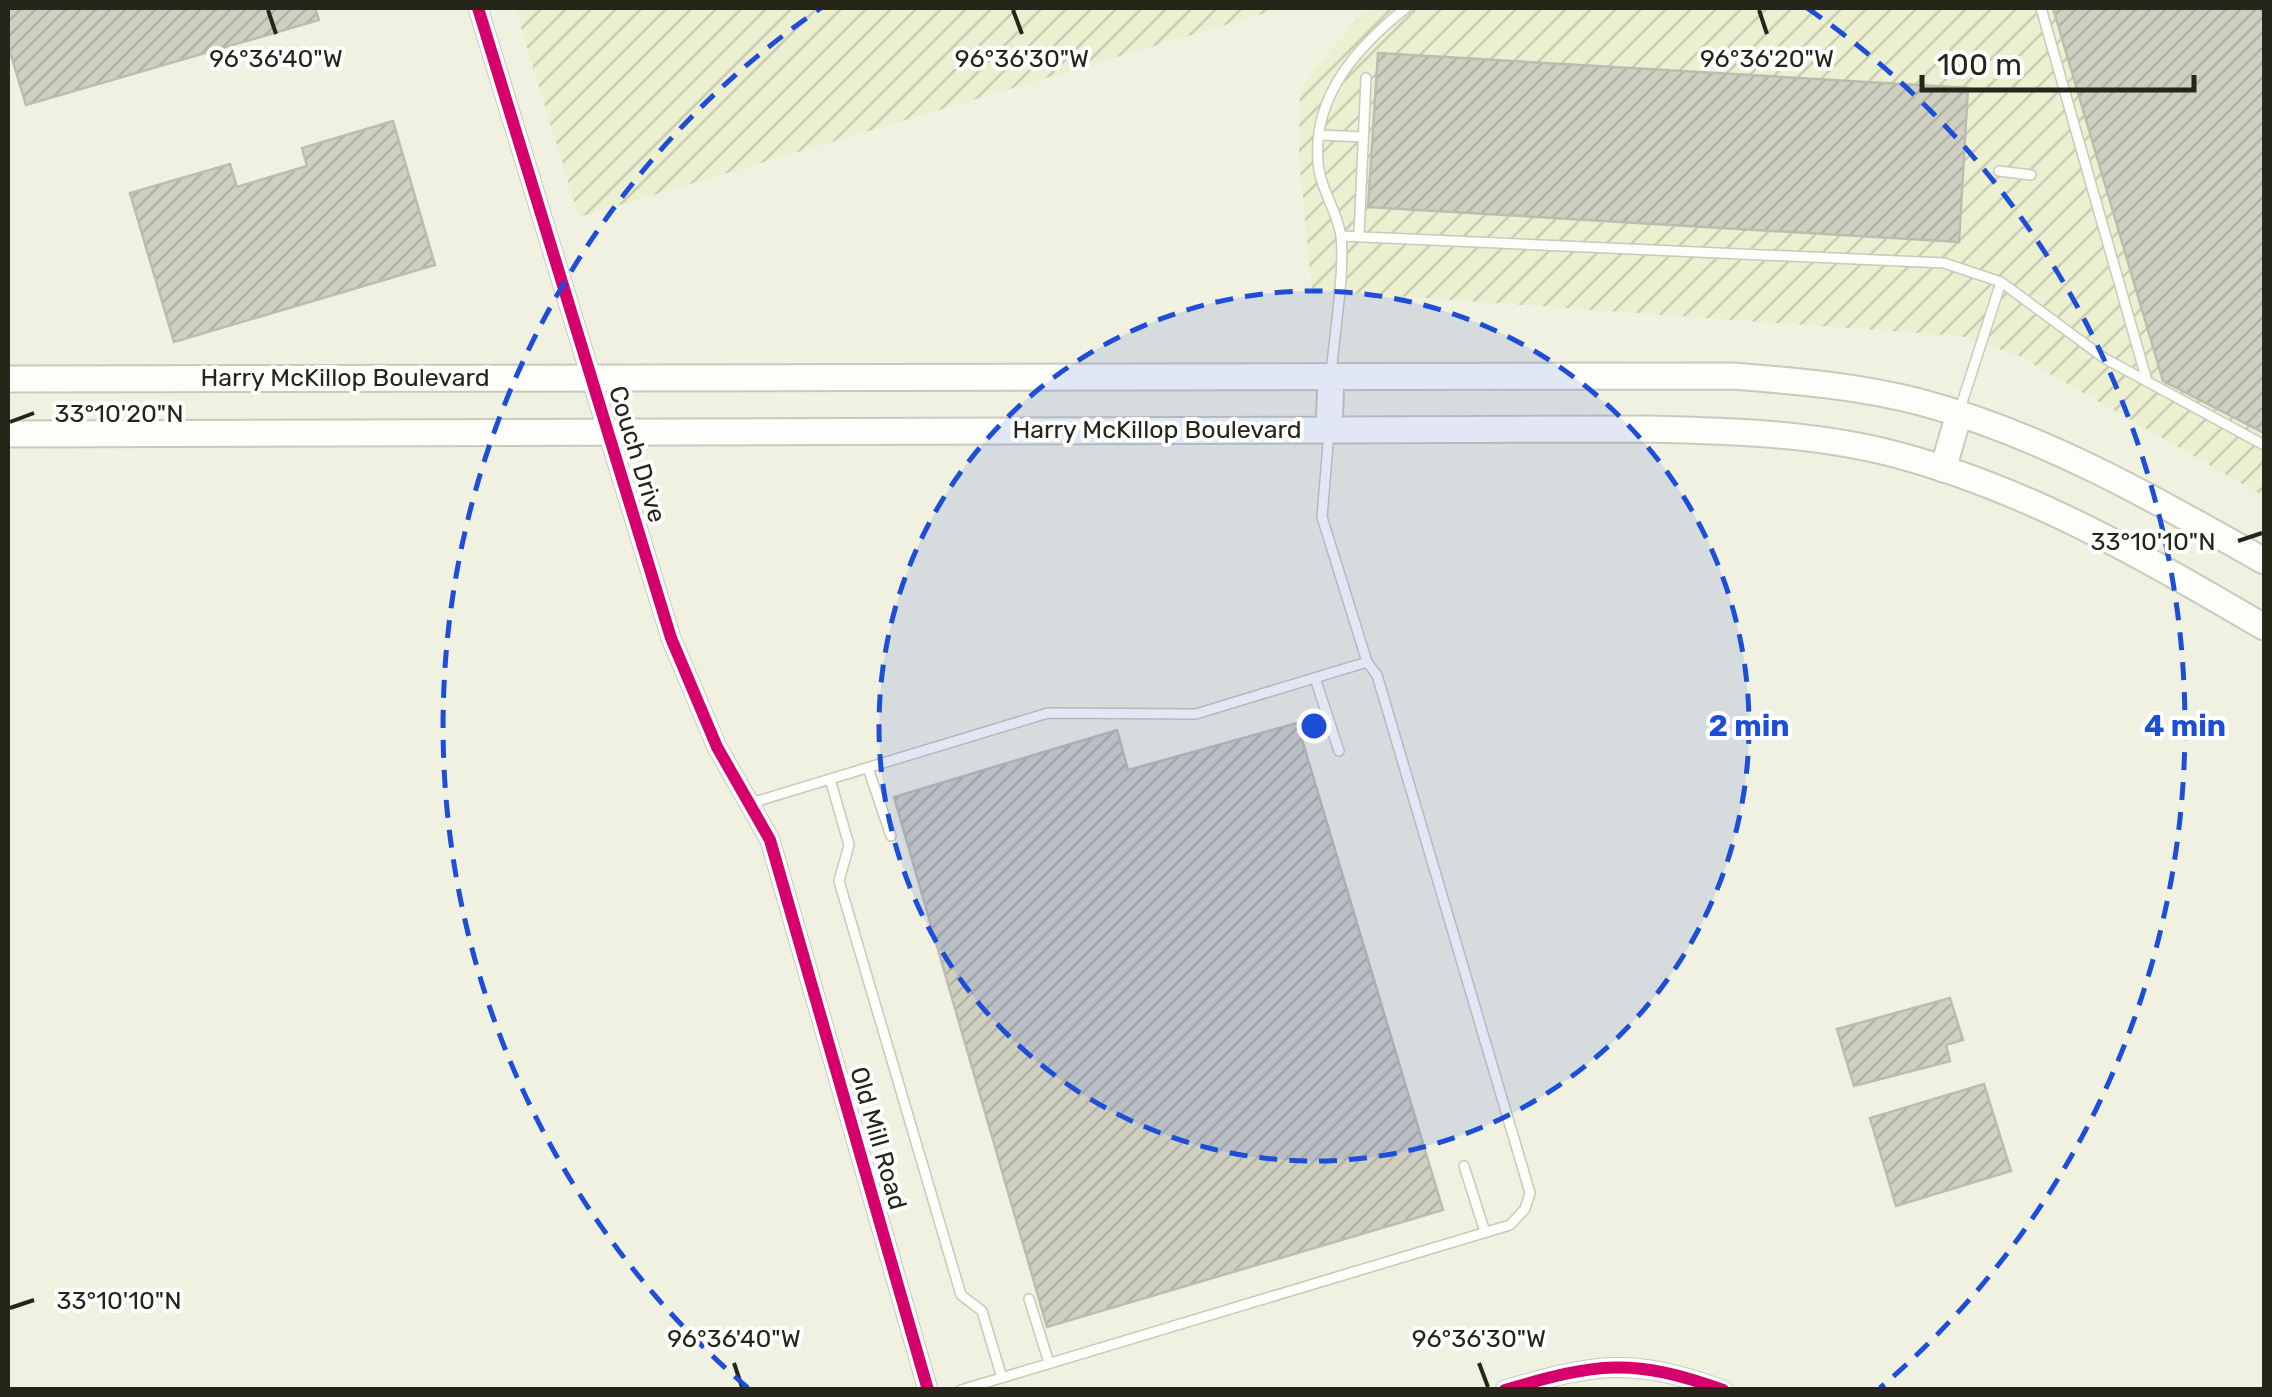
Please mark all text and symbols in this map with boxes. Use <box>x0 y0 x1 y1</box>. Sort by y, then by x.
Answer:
scale bar <box>1922 30 2194 92</box>
text: 96°36'40"W <box>209 44 343 73</box>
text: 96°36'30"W <box>955 44 1089 73</box>
text: 96°36'20"W <box>1700 44 1834 73</box>
text: 100 m <box>1937 47 2022 83</box>
street label: Harry McKillop Boulevard <box>200 363 490 392</box>
street label: Couch Drive <box>603 382 672 526</box>
text: 33°10'20"N <box>54 399 184 428</box>
street label: Harry McKillop Boulevard <box>1012 415 1302 444</box>
text: 33°10'10"N <box>2090 527 2216 556</box>
centre of rings <box>1296 708 1332 744</box>
text: 2 min <box>1708 708 1790 744</box>
text: 4 min <box>2144 708 2226 744</box>
street label: Old Mill Road <box>844 1063 913 1213</box>
text: 33°10'10"N <box>56 1286 182 1315</box>
text: 96°36'40"W <box>667 1324 801 1353</box>
text: 96°36'30"W <box>1412 1324 1546 1353</box>

